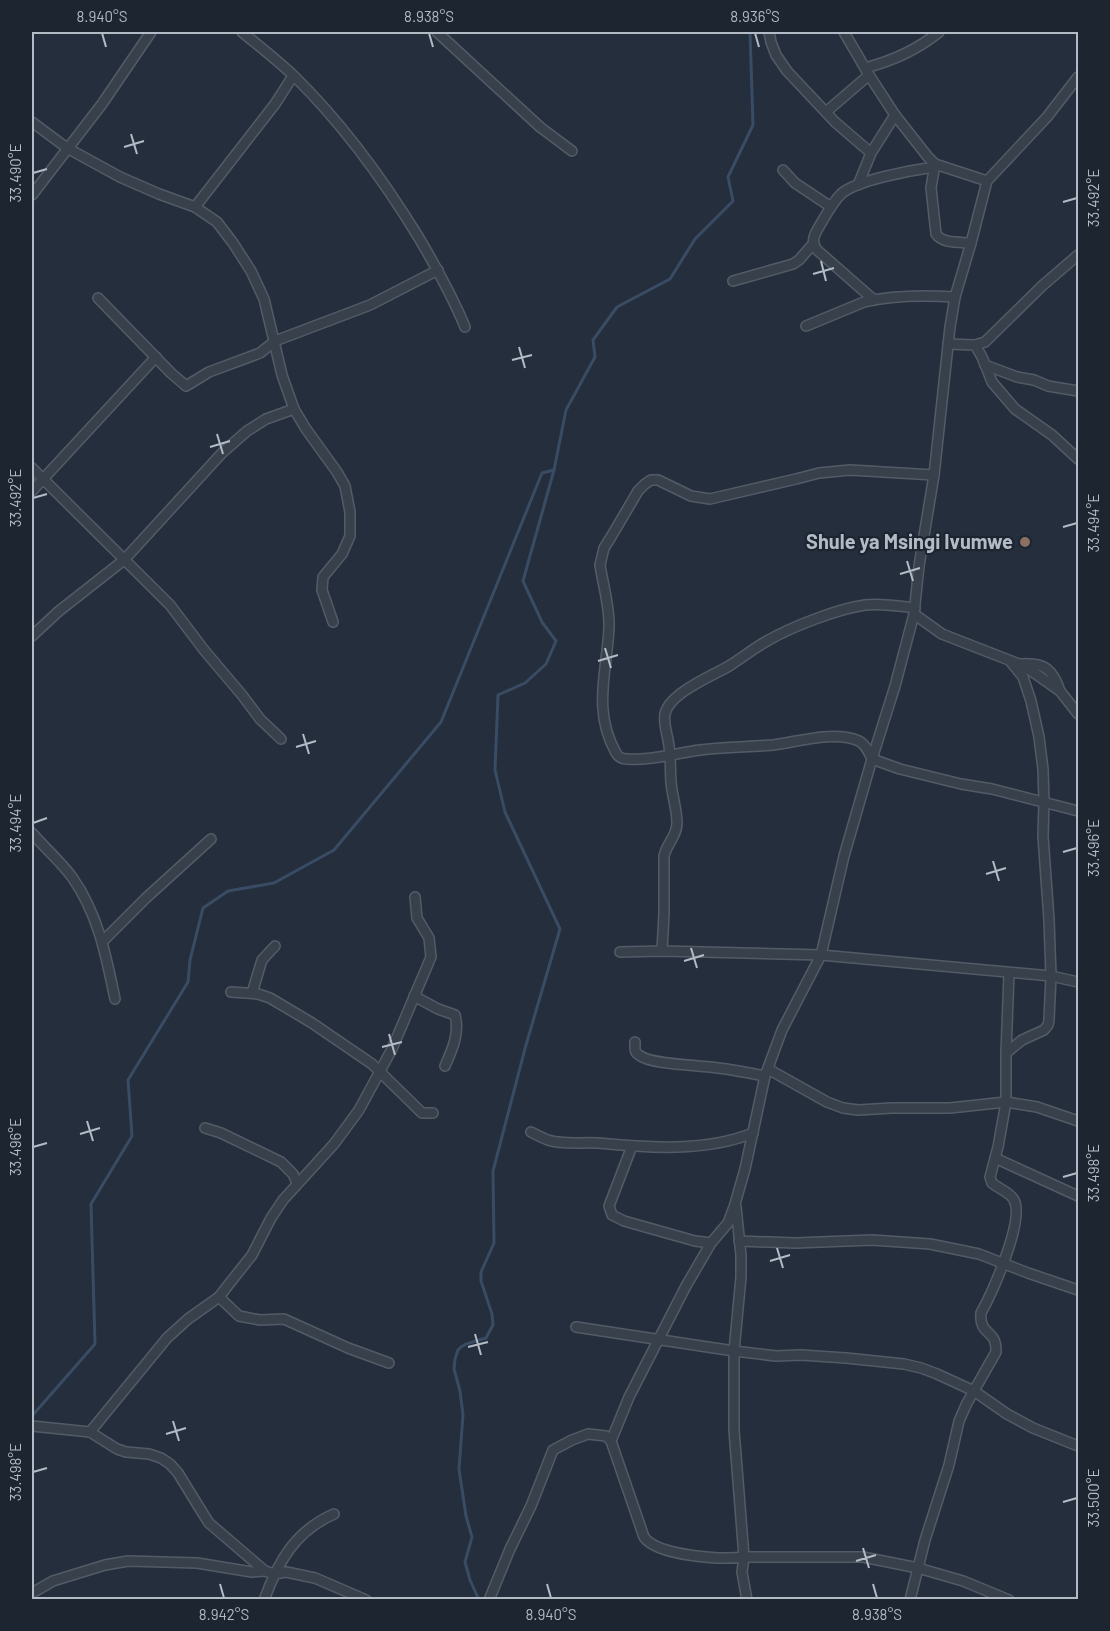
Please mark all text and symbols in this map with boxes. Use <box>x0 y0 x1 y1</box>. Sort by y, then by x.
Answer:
text: 8.940°S <box>76 7 128 25</box>
text: 8.938°S <box>404 7 454 25</box>
text: 8.936°S <box>730 7 780 25</box>
text: 33.490°E <box>6 144 24 202</box>
text: 33.492°E <box>1084 169 1102 227</box>
text: 33.492°E <box>6 469 24 527</box>
text: 33.494°E <box>1084 494 1102 552</box>
place label: Shule ya Msingi Ivumwe <box>806 529 1013 553</box>
marker: Shule ya Msingi Ivumwe <box>1018 535 1032 549</box>
text: 33.494°E <box>6 794 24 852</box>
text: 33.496°E <box>1084 819 1102 877</box>
text: 33.496°E <box>6 1118 24 1176</box>
text: 33.498°E <box>1084 1144 1102 1202</box>
text: 33.498°E <box>6 1443 24 1501</box>
text: 33.500°E <box>1084 1468 1102 1528</box>
text: 8.942°S <box>199 1605 249 1623</box>
text: 8.940°S <box>525 1605 577 1623</box>
text: 8.938°S <box>852 1605 902 1623</box>

